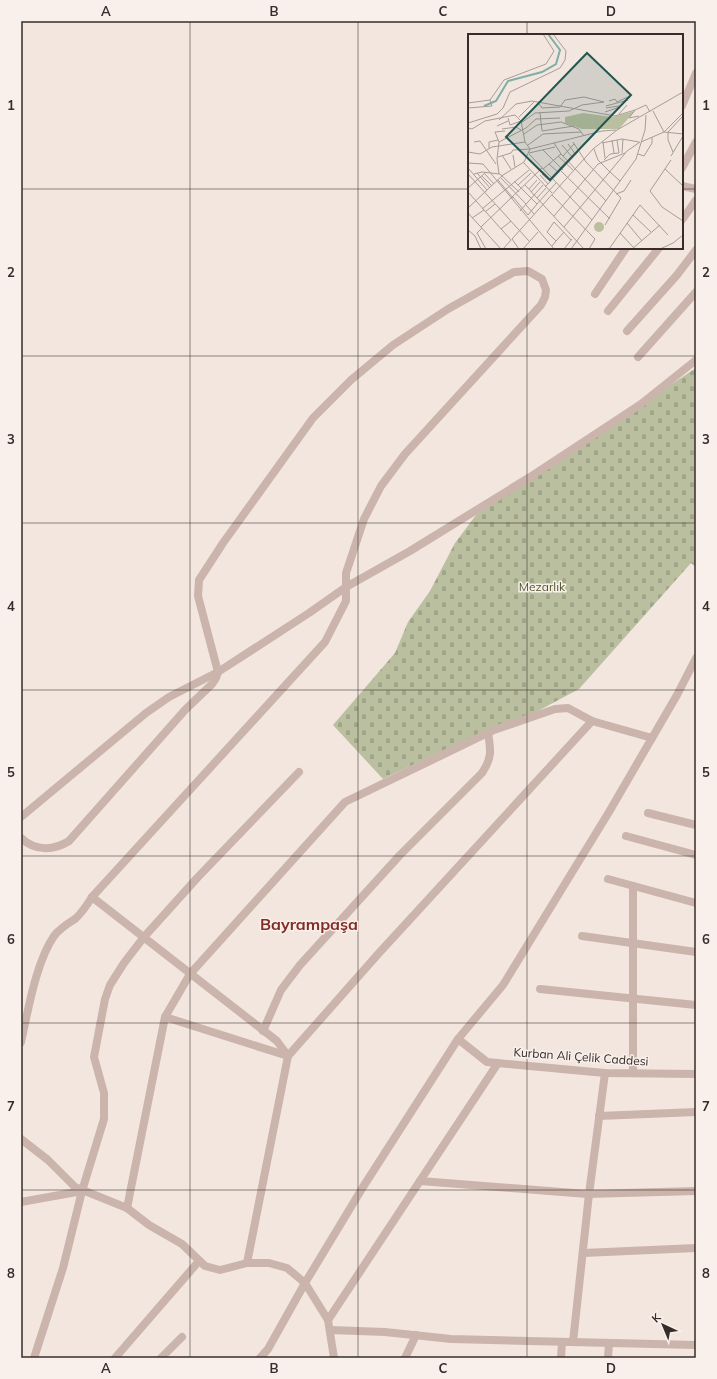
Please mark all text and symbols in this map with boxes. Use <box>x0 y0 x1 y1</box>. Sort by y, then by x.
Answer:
text: A <box>101 3 111 19</box>
text: B <box>270 3 279 19</box>
text: C <box>439 3 448 19</box>
text: D <box>606 3 616 19</box>
inset map <box>468 34 683 249</box>
text: 1 <box>7 97 15 113</box>
text: 1 <box>702 97 710 113</box>
text: 2 <box>7 264 15 280</box>
text: 2 <box>702 264 710 280</box>
text: 3 <box>7 431 15 447</box>
text: 3 <box>702 431 710 447</box>
park label: Mezarlık <box>519 579 566 594</box>
text: 4 <box>7 598 15 614</box>
text: 4 <box>702 598 710 614</box>
text: 5 <box>7 764 15 780</box>
text: 5 <box>702 764 710 780</box>
district label: Bayrampaşa <box>260 914 358 934</box>
text: 6 <box>7 931 15 947</box>
text: 6 <box>702 931 710 947</box>
street label: Kurban Ali Çelik Caddesi <box>513 1044 649 1069</box>
text: 7 <box>7 1098 15 1114</box>
text: 7 <box>702 1098 710 1114</box>
text: 8 <box>7 1265 15 1281</box>
text: 8 <box>702 1265 710 1281</box>
north arrow <box>643 1305 683 1345</box>
text: K <box>649 1310 664 1325</box>
text: A <box>101 1360 111 1376</box>
text: B <box>270 1360 279 1376</box>
text: C <box>439 1360 448 1376</box>
text: D <box>606 1360 616 1376</box>

